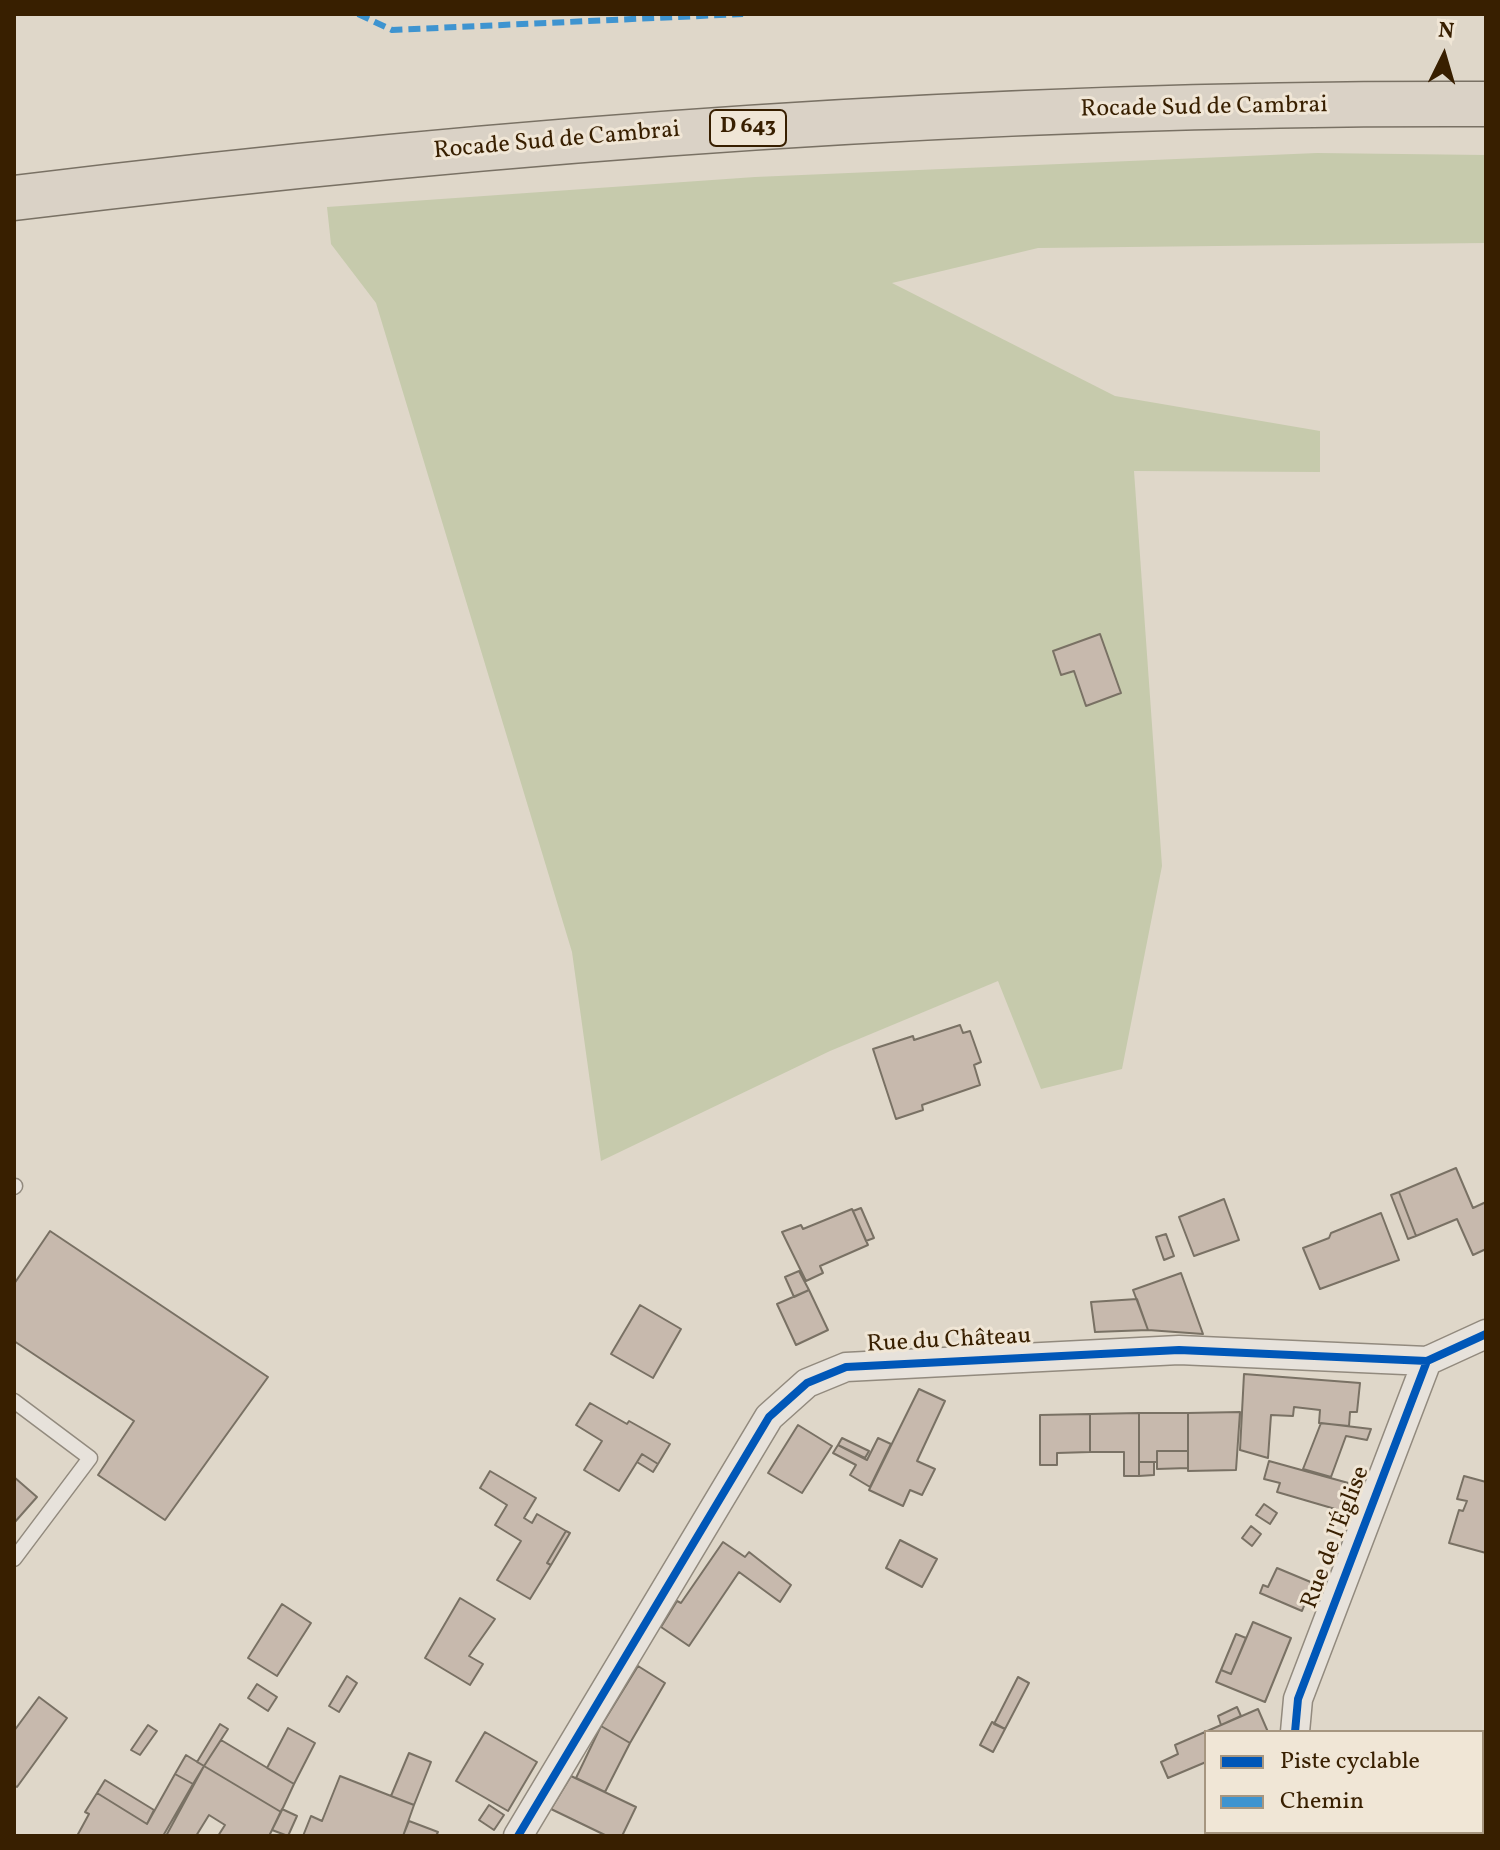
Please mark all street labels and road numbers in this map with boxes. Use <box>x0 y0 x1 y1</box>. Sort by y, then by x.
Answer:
street label: Rocade Sud de Cambrai <box>1080 92 1328 126</box>
road number: D 643 <box>710 110 786 146</box>
street label: Rocade Sud de Cambrai <box>433 117 681 167</box>
street label: Rue du Château <box>866 1323 1032 1361</box>
street label: Rue de l'Église <box>1297 1463 1377 1613</box>

